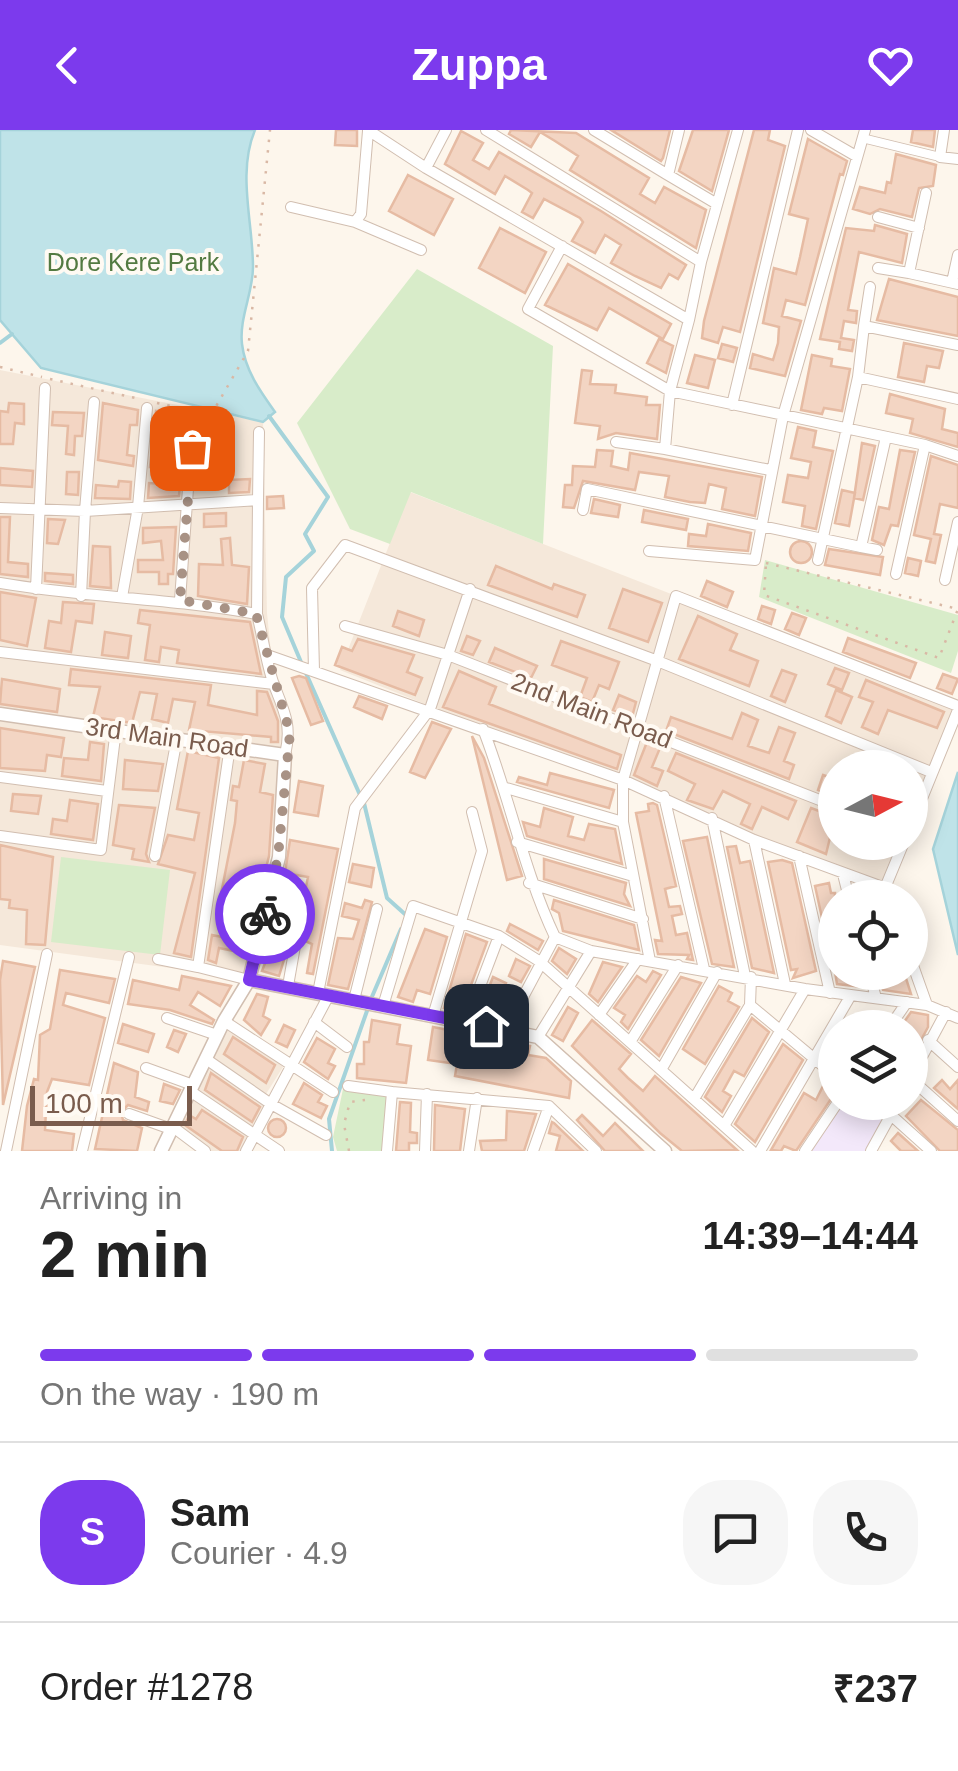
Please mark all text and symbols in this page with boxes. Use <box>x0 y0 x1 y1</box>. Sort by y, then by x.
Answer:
icon: back <box>40 38 95 93</box>
icon: heart <box>863 38 918 93</box>
text: Zuppa <box>412 39 546 90</box>
park label: Dore Kere Park <box>47 248 220 276</box>
pin <box>150 406 235 491</box>
icon: bag <box>165 421 220 476</box>
street label: 2nd Main Road <box>508 667 676 753</box>
street label: 3rd Main Road <box>84 712 250 762</box>
north arrow <box>818 750 928 860</box>
map controls <box>818 750 928 1120</box>
courier <box>215 864 315 964</box>
button: locate <box>818 880 928 990</box>
icon: bike <box>238 887 293 942</box>
pin <box>444 984 529 1069</box>
icon: home <box>459 999 514 1054</box>
button: layers <box>818 1010 928 1120</box>
scale bar <box>30 1081 192 1126</box>
text: 100 m <box>45 1088 123 1119</box>
text: Arriving in <box>40 1180 182 1216</box>
text: 14:39–14:44 <box>702 1215 918 1257</box>
text: 2 min <box>40 1218 210 1291</box>
text: On the way · 190 m <box>40 1376 319 1412</box>
button: chat <box>683 1480 788 1585</box>
button: phone <box>813 1480 918 1585</box>
text: Sam <box>170 1492 250 1534</box>
text: S <box>80 1511 105 1553</box>
text: Courier · 4.9 <box>170 1535 348 1571</box>
text: Order #1278 <box>40 1666 253 1708</box>
text: ₹237 <box>833 1668 918 1710</box>

